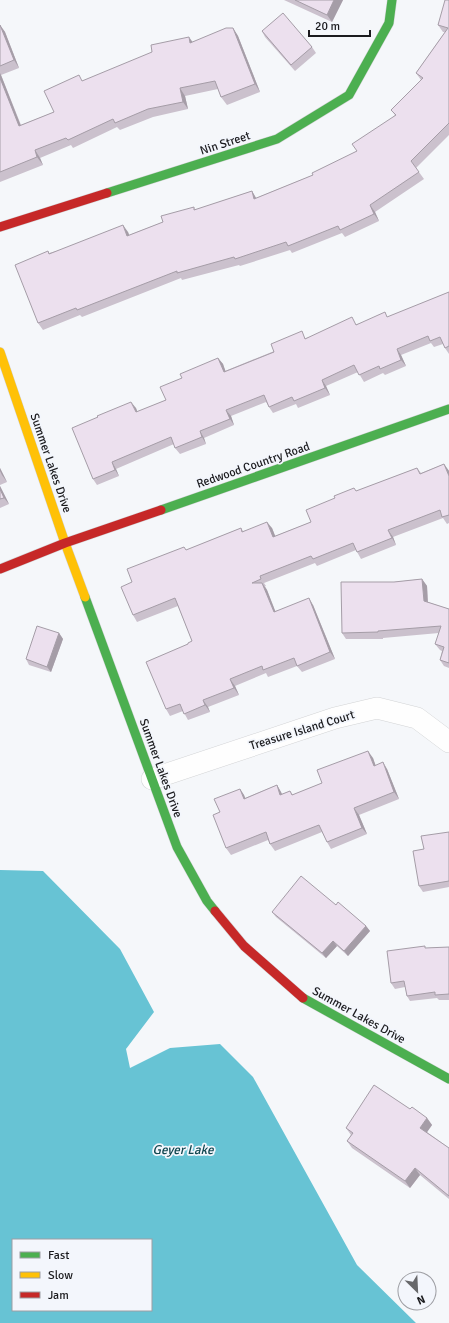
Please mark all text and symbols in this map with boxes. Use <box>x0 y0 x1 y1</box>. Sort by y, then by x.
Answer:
scale bar <box>309 12 370 38</box>
text: 20 m <box>315 19 340 34</box>
street label: Nin Street <box>198 128 252 159</box>
street label: Summer Lakes Drive <box>26 411 75 515</box>
street label: Redwood Country Road <box>195 439 312 492</box>
street label: Treasure Island Court <box>248 707 356 754</box>
street label: Summer Lakes Drive <box>136 717 185 820</box>
street label: Summer Lakes Drive <box>310 984 408 1047</box>
water label: Geyer Lake <box>153 1142 215 1158</box>
legend <box>12 1239 152 1311</box>
text: Fast <box>48 1248 69 1263</box>
text: Slow <box>48 1268 73 1283</box>
north arrow <box>397 1271 437 1311</box>
text: Jam <box>48 1288 69 1303</box>
text: N <box>415 1292 427 1307</box>

